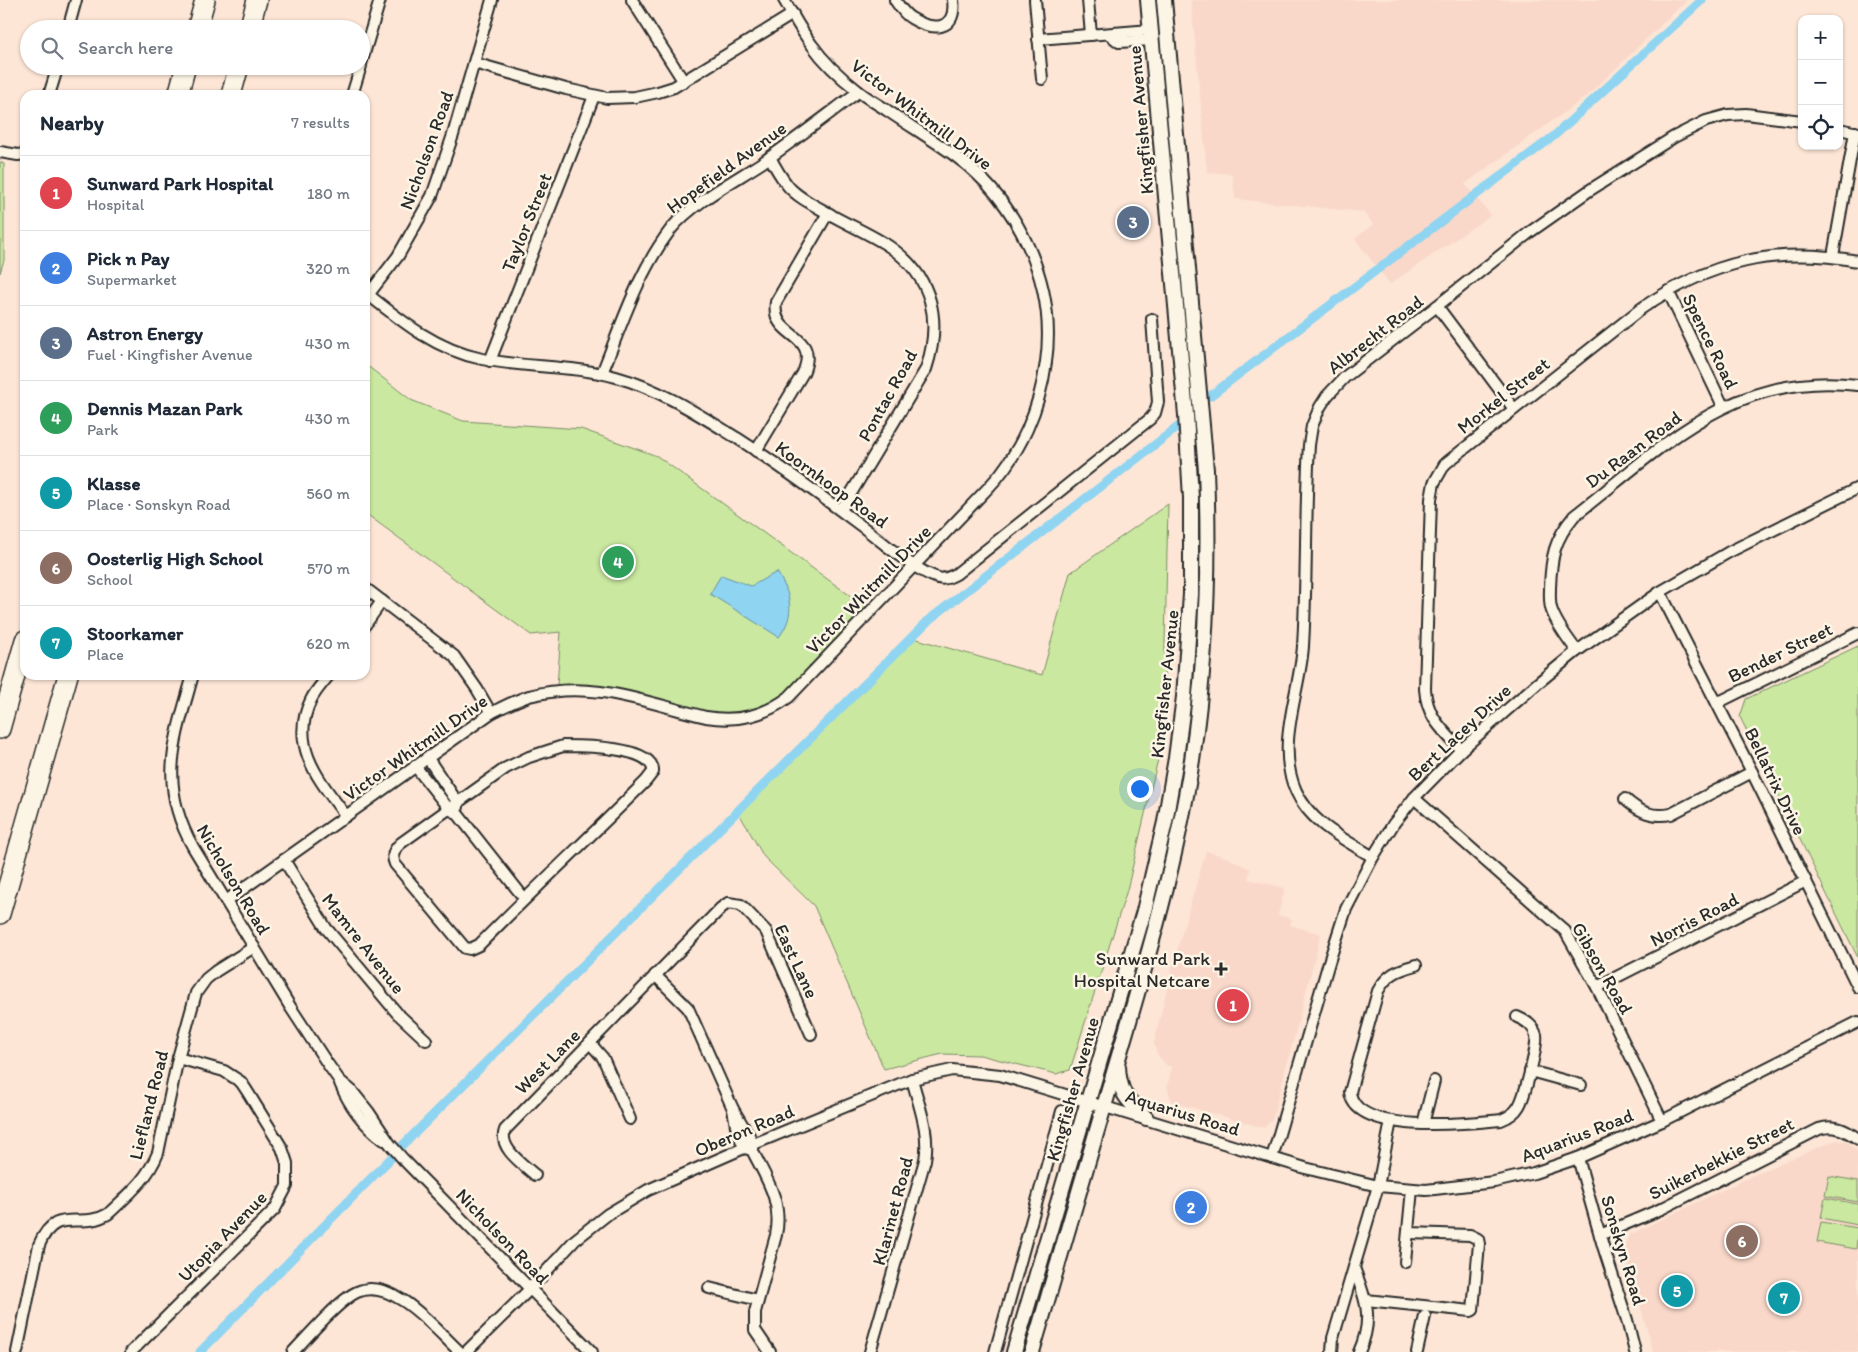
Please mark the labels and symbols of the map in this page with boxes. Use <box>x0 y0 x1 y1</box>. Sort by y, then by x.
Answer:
street label: Kingfisher Avenue <box>1123 45 1158 195</box>
street label: Victor Whitmill Drive <box>847 54 997 175</box>
street label: Nicholson Road <box>394 87 459 213</box>
street label: Hopefield Avenue <box>662 116 791 219</box>
street label: Taylor Street <box>496 169 557 275</box>
pin: 3 <box>1117 203 1149 241</box>
street label: Albrecht Road <box>1323 289 1428 379</box>
street label: Spence Road <box>1677 290 1744 393</box>
street label: Pontac Road <box>853 345 922 445</box>
street label: Morkel Street <box>1453 352 1554 439</box>
street label: Du Raan Road <box>1581 406 1686 493</box>
street label: Koornhoop Road <box>771 436 893 533</box>
street label: Victor Whitmill Drive <box>801 520 936 659</box>
pin: 4 <box>602 543 634 581</box>
street label: Kingfisher Avenue <box>1145 609 1184 759</box>
street label: Bender Street <box>1724 617 1836 688</box>
street label: Bert Lacey Drive <box>1403 679 1516 786</box>
street label: Victor Whitmill Drive <box>339 689 492 806</box>
street label: Bellatrix Drive <box>1740 724 1812 839</box>
your location <box>1127 776 1153 802</box>
street label: Nicholson Road <box>192 820 276 939</box>
street label: Norris Road <box>1646 887 1743 952</box>
street label: Mamre Avenue <box>317 888 410 998</box>
street label: Gibson Road <box>1567 918 1638 1019</box>
street label: East Lane <box>769 921 824 1002</box>
place label: Sunward Park Hospital Netcare <box>1074 947 1210 992</box>
marker: Sunward Park Hospital Netcare <box>1214 962 1228 976</box>
pin: 1 <box>1217 986 1249 1024</box>
street label: Kingfisher Avenue <box>1041 1014 1104 1164</box>
street label: West Lane <box>510 1024 585 1099</box>
street label: Liefland Road <box>124 1048 173 1162</box>
street label: Aquarius Road <box>1123 1084 1243 1141</box>
street label: Oberon Road <box>691 1099 798 1162</box>
street label: Aquarius Road <box>1518 1103 1637 1167</box>
street label: Suikerbekkie Street <box>1645 1112 1798 1205</box>
street label: Klarinet Road <box>867 1154 918 1268</box>
street label: Nicholson Road <box>451 1184 555 1290</box>
street label: Utopia Avenue <box>173 1186 272 1287</box>
pin: 2 <box>1175 1188 1207 1226</box>
street label: Sonskyn Road <box>1596 1193 1651 1308</box>
pin: 6 <box>1726 1222 1758 1260</box>
pin: 5 <box>1661 1272 1693 1310</box>
pin: 7 <box>1768 1279 1800 1317</box>

